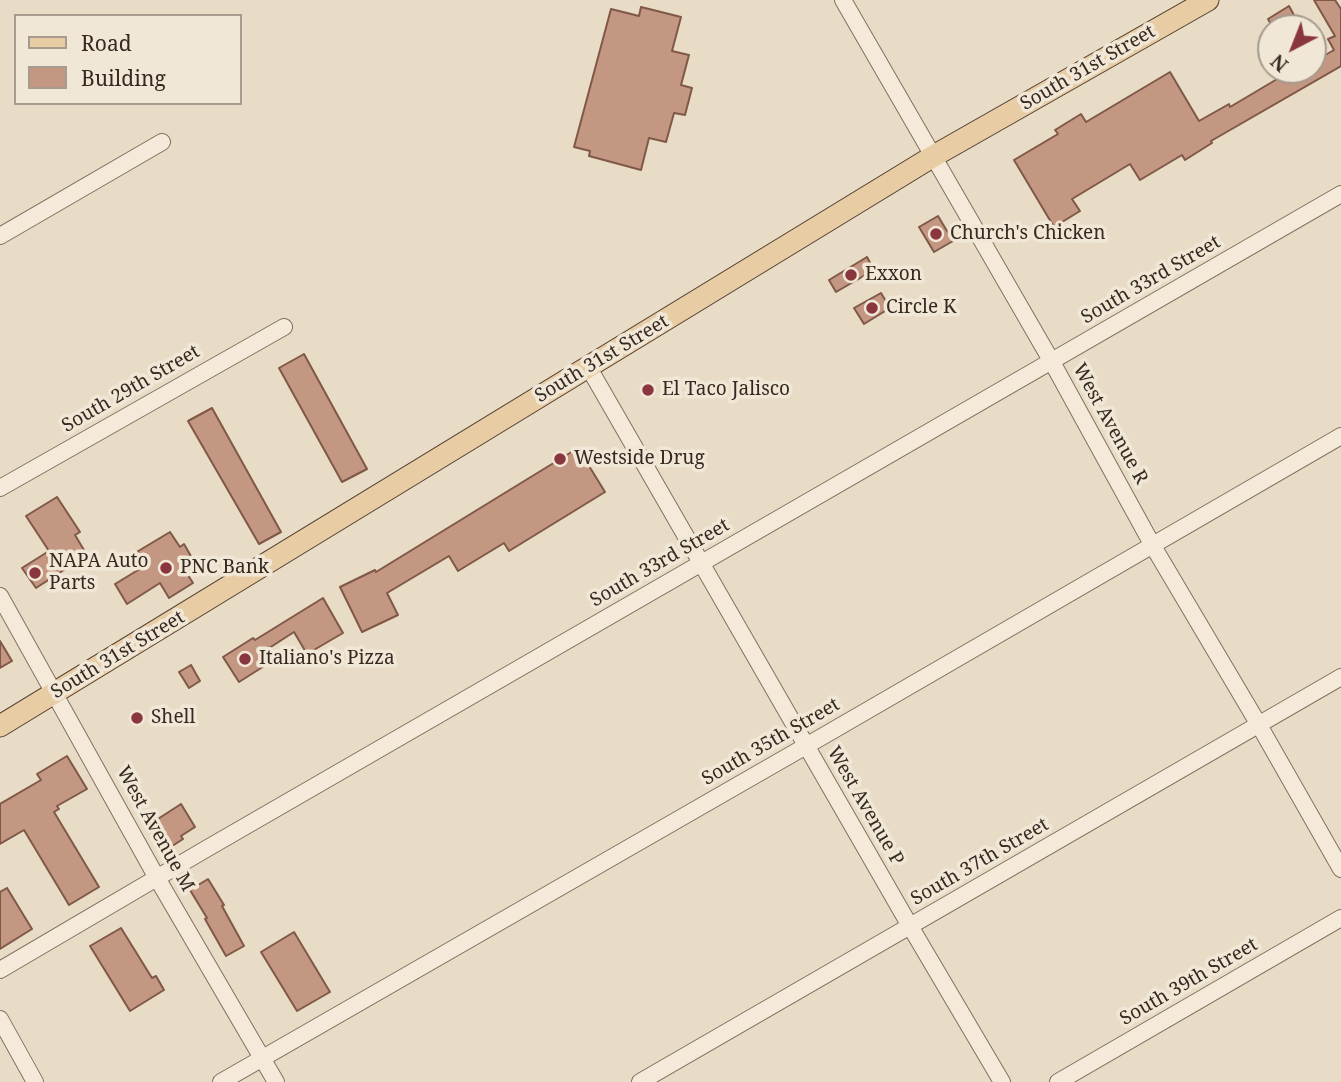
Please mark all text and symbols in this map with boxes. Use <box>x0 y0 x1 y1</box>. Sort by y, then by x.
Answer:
legend <box>14 14 242 105</box>
north arrow <box>1257 14 1327 84</box>
street label: South 31st Street <box>1017 20 1159 116</box>
text: Road <box>81 29 132 57</box>
text: N <box>1265 48 1294 78</box>
text: Building <box>81 64 166 92</box>
place label: Church's Chicken <box>950 223 1105 245</box>
marker: Church's Chicken <box>928 226 944 242</box>
street label: South 33rd Street <box>1077 231 1225 329</box>
place label: Exxon <box>865 264 922 286</box>
marker: Exxon <box>843 267 859 283</box>
place label: Circle K <box>886 297 956 319</box>
marker: Circle K <box>864 300 880 316</box>
street label: South 31st Street <box>531 310 673 408</box>
street label: South 29th Street <box>58 340 204 438</box>
street label: West Avenue R <box>1067 360 1153 488</box>
place label: El Taco Jalisco <box>662 379 790 401</box>
marker: El Taco Jalisco <box>640 382 656 398</box>
place label: Westside Drug <box>574 448 705 470</box>
marker: Westside Drug <box>552 451 568 467</box>
street label: South 33rd Street <box>586 514 734 612</box>
place label: NAPA Auto Parts <box>49 551 148 595</box>
place label: PNC Bank <box>180 557 269 579</box>
marker: PNC Bank <box>158 560 174 576</box>
marker: NAPA Auto Parts <box>27 565 43 581</box>
street label: South 31st Street <box>47 606 189 704</box>
place label: Italiano's Pizza <box>259 648 395 670</box>
marker: Italiano's Pizza <box>237 651 253 667</box>
street label: South 35th Street <box>698 693 844 791</box>
place label: Shell <box>151 707 195 729</box>
marker: Shell <box>129 710 145 726</box>
street label: West Avenue P <box>822 743 908 869</box>
street label: West Avenue M <box>111 762 199 896</box>
street label: South 37th Street <box>907 813 1053 911</box>
street label: South 39th Street <box>1116 933 1262 1031</box>

